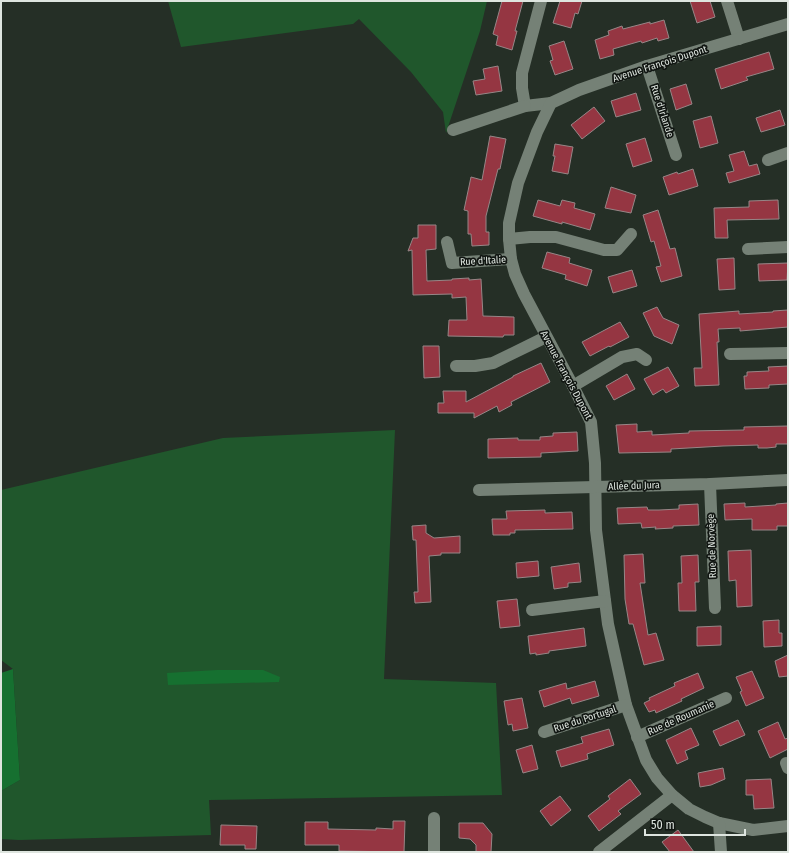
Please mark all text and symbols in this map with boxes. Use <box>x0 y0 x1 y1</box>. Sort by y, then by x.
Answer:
street label: Avenue François Dupont <box>611 43 709 85</box>
street label: Rue d'Irlande <box>648 83 676 139</box>
street label: Rue d'Italie <box>460 254 506 268</box>
street label: Avenue François Dupont <box>538 329 595 422</box>
street label: Allée du Jura <box>608 479 660 493</box>
street label: Rue de Norvège <box>705 514 719 578</box>
street label: Rue de Roumanie <box>646 698 716 738</box>
street label: Rue du Portugal <box>552 703 618 735</box>
scale bar <box>645 811 745 837</box>
text: 50 m <box>651 818 675 832</box>

